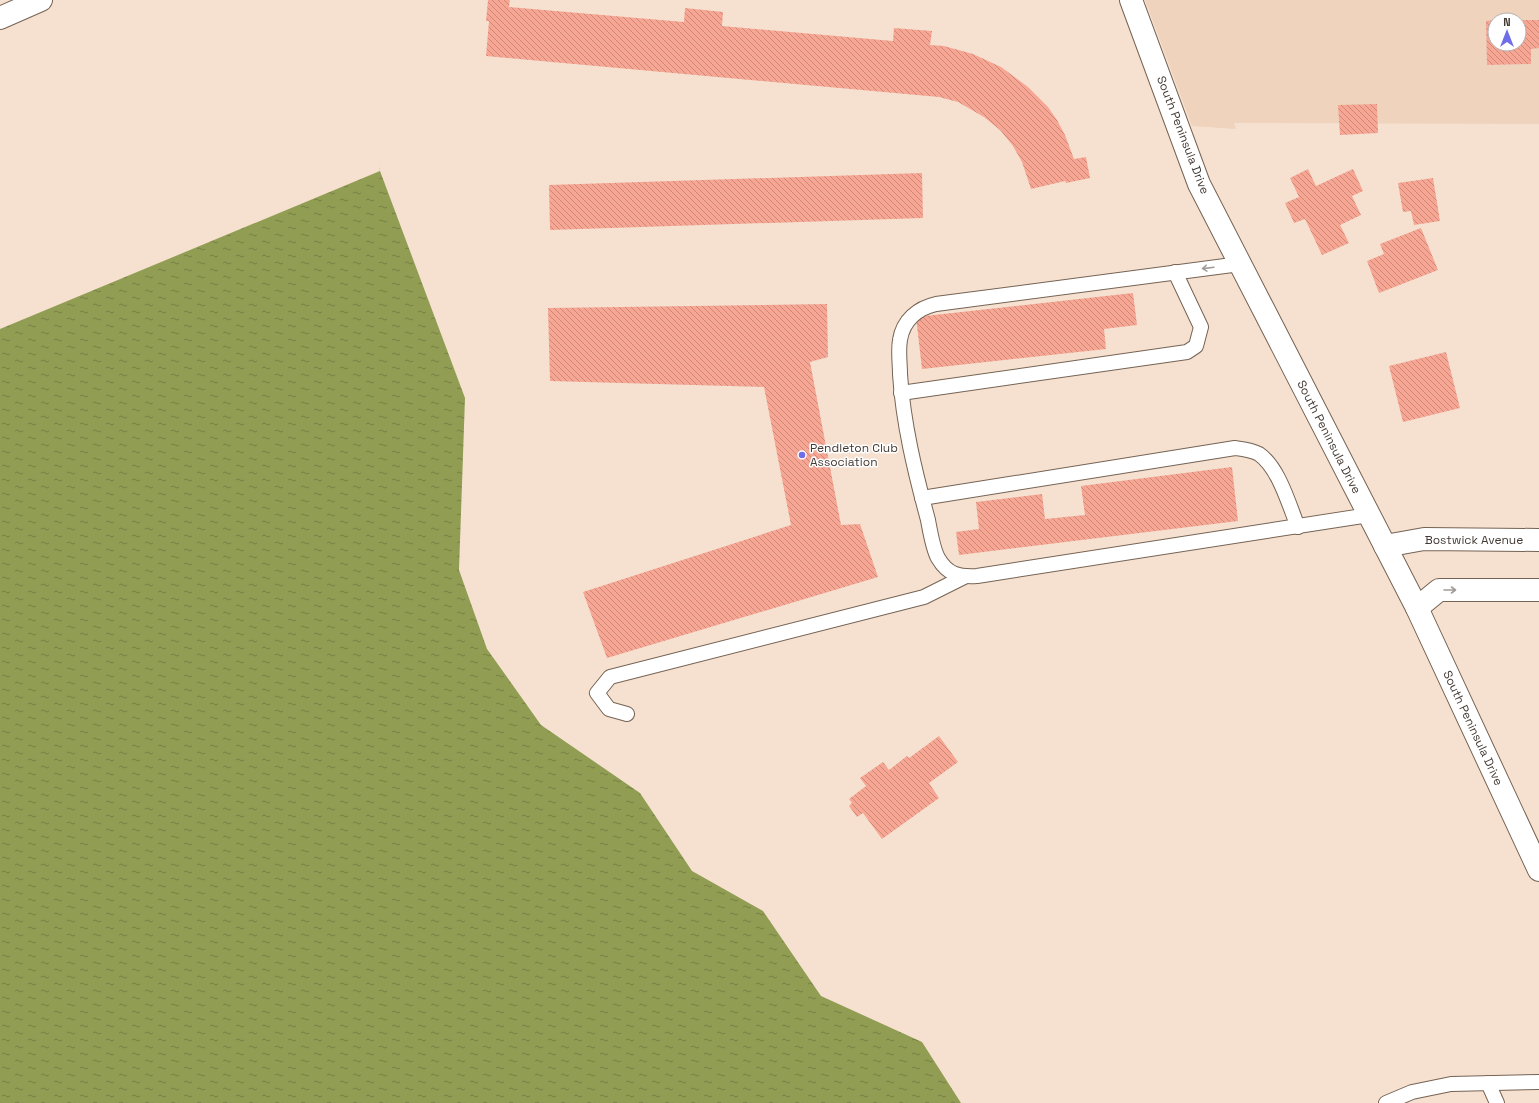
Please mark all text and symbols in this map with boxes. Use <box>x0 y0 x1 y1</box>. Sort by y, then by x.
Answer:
north arrow <box>1487 12 1527 52</box>
text: N <box>1503 15 1511 29</box>
street label: South Peninsula Drive <box>1153 74 1213 196</box>
one-way arrow <box>1202 264 1215 272</box>
street label: South Peninsula Drive <box>1293 378 1365 496</box>
place label: Pendleton Club Association <box>810 440 898 470</box>
marker: Pendleton Club Association <box>797 450 807 460</box>
street label: Bostwick Avenue <box>1425 532 1523 548</box>
one-way arrow <box>1443 586 1456 594</box>
street label: South Peninsula Drive <box>1439 668 1507 788</box>

